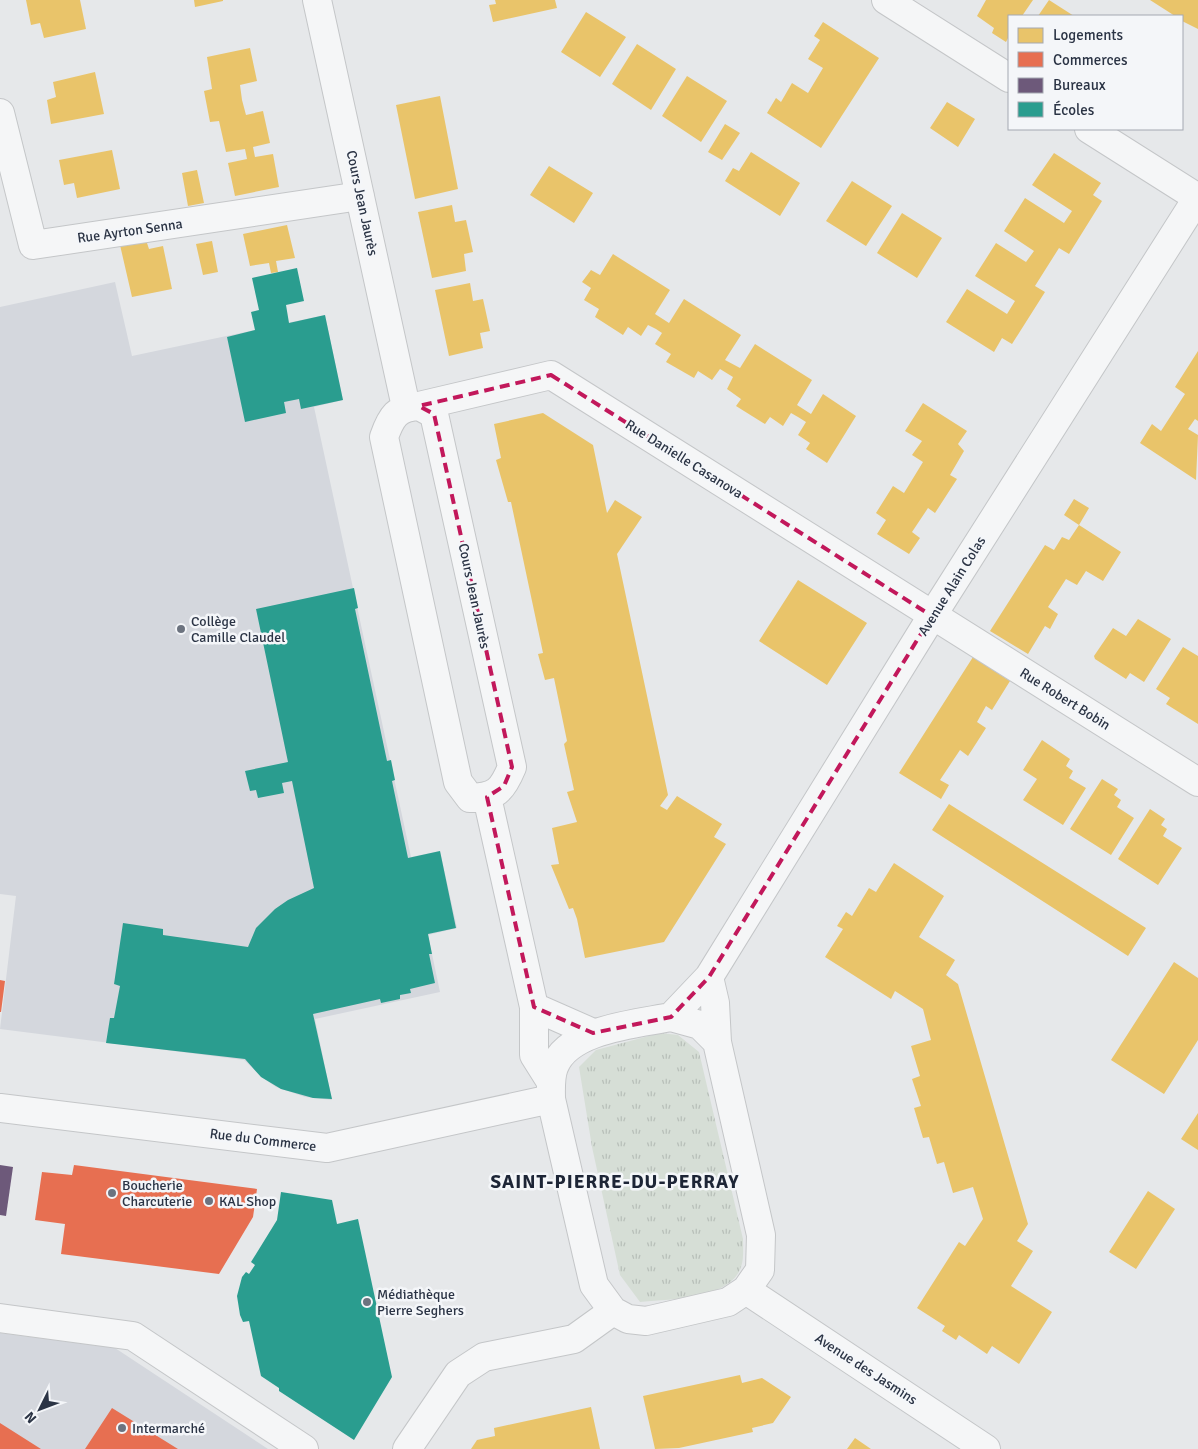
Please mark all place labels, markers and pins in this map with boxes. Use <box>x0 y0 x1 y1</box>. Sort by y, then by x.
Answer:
place label: Collège Camille Claudel <box>191 613 285 646</box>
marker: Collège Camille Claudel <box>175 623 187 635</box>
place label: Boucherie Charcuterie <box>122 1177 192 1210</box>
marker: Boucherie Charcuterie <box>106 1187 118 1199</box>
place label: KAL Shop <box>219 1193 276 1210</box>
marker: KAL Shop <box>203 1195 215 1207</box>
place label: Médiathèque Pierre Seghers <box>377 1286 464 1319</box>
marker: Médiathèque Pierre Seghers <box>361 1296 373 1308</box>
place label: Intermarché <box>132 1420 205 1437</box>
marker: Intermarché <box>116 1422 128 1434</box>

